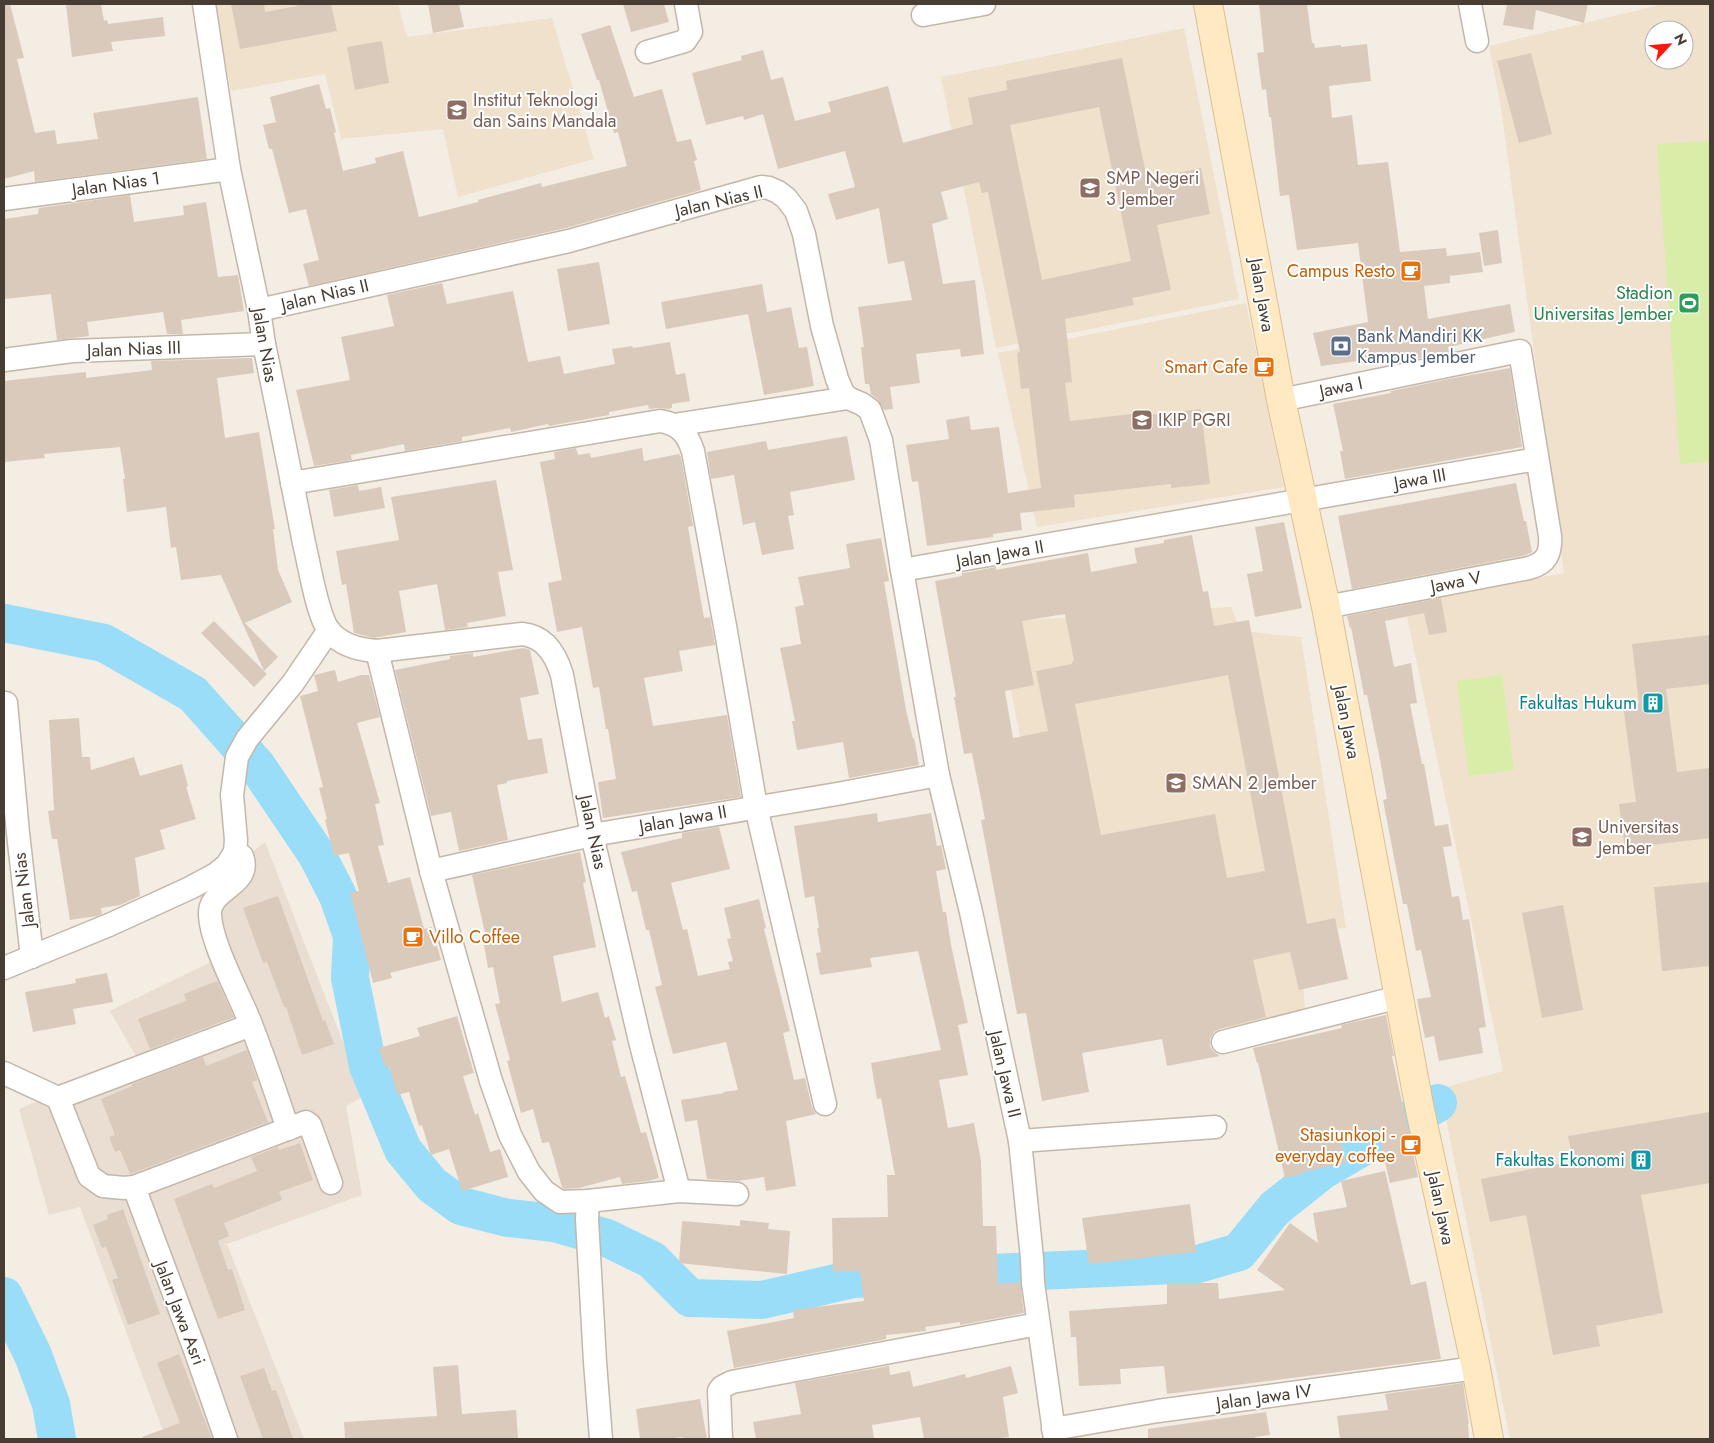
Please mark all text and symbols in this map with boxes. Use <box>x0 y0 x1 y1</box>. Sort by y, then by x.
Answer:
north arrow <box>1644 20 1694 70</box>
text: N <box>1669 30 1692 49</box>
place label: Institut Teknologi dan Sains Mandala <box>473 87 616 134</box>
school or university icon: Institut Teknologi dan Sains Mandala <box>445 98 469 122</box>
street label: Jalan Nias 1 <box>68 165 162 203</box>
place label: SMP Negeri 3 Jember <box>1106 165 1199 212</box>
school or university icon: SMP Negeri 3 Jember <box>1078 176 1102 200</box>
street label: Jalan Nias II <box>671 178 765 224</box>
street label: Jalan Jawa <box>1242 254 1281 334</box>
place label: Campus Resto <box>1287 258 1395 284</box>
cafe icon: Campus Resto <box>1399 259 1423 283</box>
street label: Jalan Nias II <box>277 272 371 318</box>
place label: Stadion Universitas Jember <box>1534 280 1674 327</box>
sports icon: Stadion Universitas Jember <box>1677 291 1701 315</box>
street label: Jalan Nias <box>245 304 284 384</box>
place label: Bank Mandiri KK Kampus Jember <box>1357 323 1484 370</box>
street label: Jalan Nias III <box>85 334 181 364</box>
bank icon: Bank Mandiri KK Kampus Jember <box>1329 334 1353 358</box>
place label: Smart Cafe <box>1164 354 1248 380</box>
cafe icon: Smart Cafe <box>1252 355 1276 379</box>
street label: Jawa I <box>1315 370 1365 405</box>
place label: IKIP PGRI <box>1158 407 1231 433</box>
school or university icon: IKIP PGRI <box>1130 408 1154 432</box>
street label: Jawa III <box>1390 462 1448 497</box>
street label: Jalan Jawa II <box>952 534 1046 575</box>
street label: Jawa V <box>1426 564 1484 600</box>
street label: Jalan Jawa <box>1327 681 1367 761</box>
place label: Fakultas Hukum <box>1519 690 1637 716</box>
building icon: Fakultas Hukum <box>1641 691 1665 715</box>
place label: SMAN 2 Jember <box>1192 770 1317 796</box>
school or university icon: SMAN 2 Jember <box>1164 771 1188 795</box>
street label: Jalan Nias <box>572 791 614 871</box>
street label: Jalan Jawa II <box>635 799 729 840</box>
place label: Universitas Jember <box>1596 814 1679 861</box>
school or university icon: Universitas Jember <box>1570 825 1594 849</box>
street label: Jalan Nias <box>7 851 42 931</box>
place label: Villo Coffee <box>429 924 520 950</box>
cafe icon: Villo Coffee <box>401 925 425 949</box>
street label: Jalan Jawa II <box>982 1026 1028 1120</box>
place label: Stasiunkopi - everyday coffee <box>1275 1122 1395 1169</box>
cafe icon: Stasiunkopi - everyday coffee <box>1399 1133 1423 1157</box>
place label: Fakultas Ekonomi <box>1496 1147 1625 1173</box>
building icon: Fakultas Ekonomi <box>1629 1148 1653 1172</box>
street label: Jalan Jawa <box>1420 1167 1461 1247</box>
street label: Jalan Jawa Asri <box>147 1255 212 1369</box>
street label: Jalan Jawa IV <box>1213 1377 1314 1417</box>

